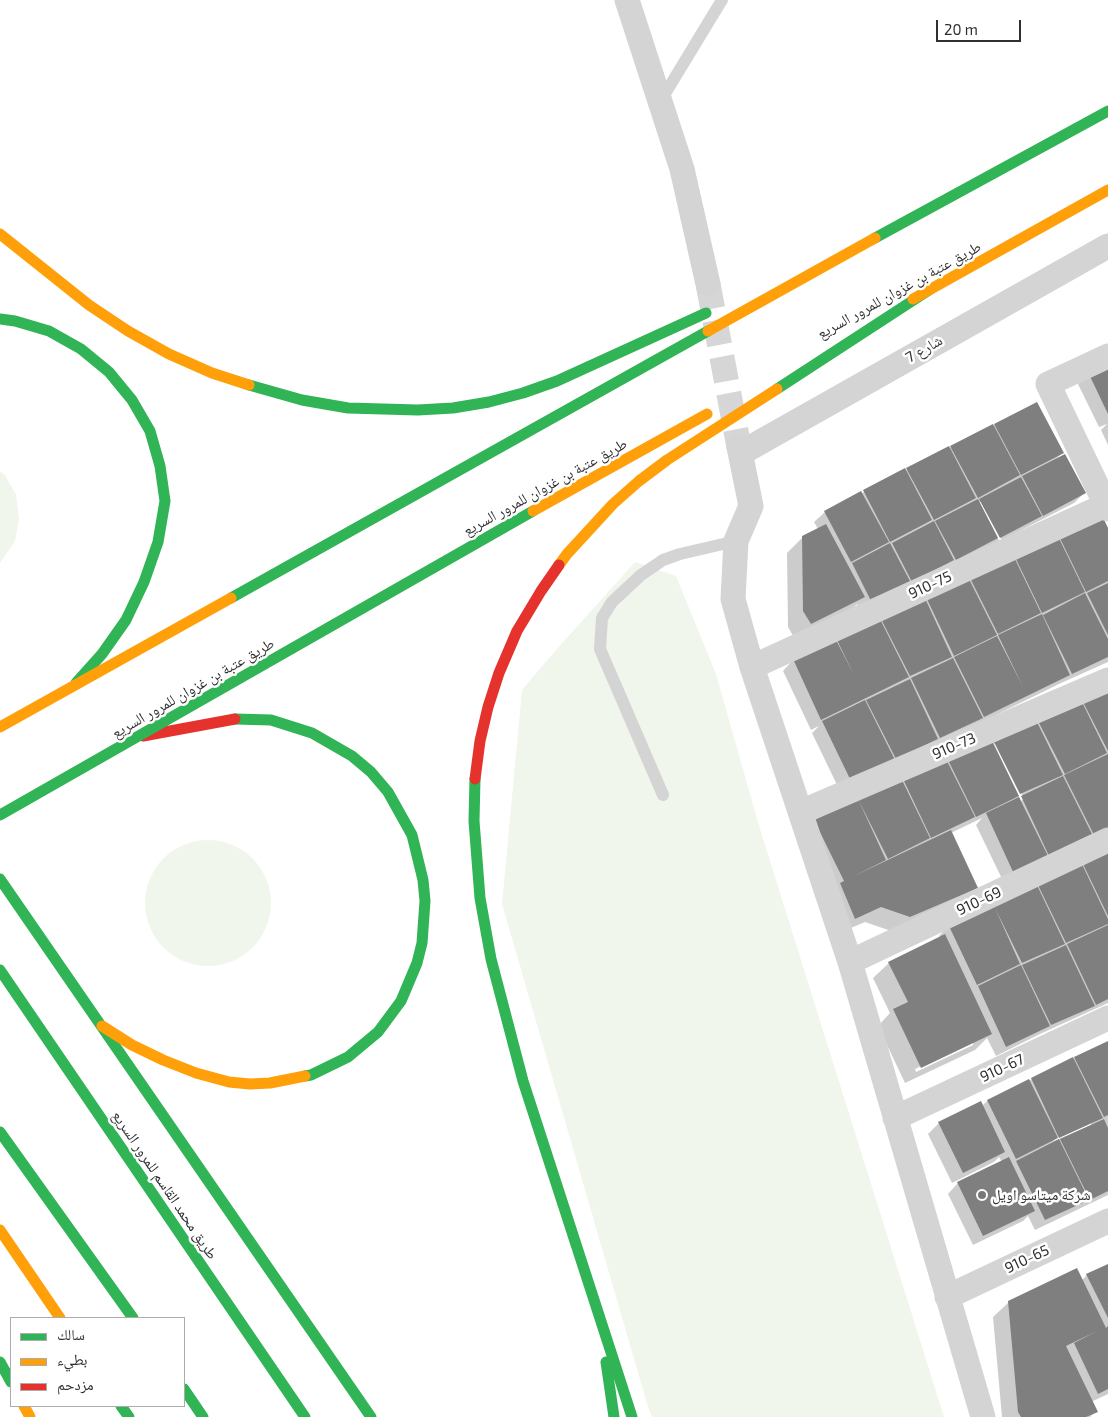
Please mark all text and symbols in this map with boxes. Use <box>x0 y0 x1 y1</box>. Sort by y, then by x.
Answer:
scale bar <box>938 10 1023 42</box>
text: 20 m <box>944 20 978 38</box>
street label: طريق عتبة بن غزوان للمرور السريع <box>814 237 984 343</box>
street label: شارع 7 <box>902 331 946 367</box>
street label: طريق عتبة بن غزوان للمرور السريع <box>460 434 630 540</box>
street label: 910-75 <box>906 567 954 603</box>
street label: طريق عتبة بن غزوان للمرور السريع <box>109 634 277 742</box>
street label: 910-73 <box>929 729 979 763</box>
street label: 910-69 <box>954 883 1004 919</box>
street label: 910-67 <box>977 1050 1027 1086</box>
street label: طريق محمد القاسم للمرور السريع <box>109 1107 221 1263</box>
place label: شركة ميتاسو اويل <box>992 1186 1091 1204</box>
marker: شركة ميتاسو اويل <box>976 1189 988 1201</box>
street label: 910-65 <box>1002 1241 1052 1277</box>
legend <box>10 1317 185 1407</box>
text: سالك <box>57 1325 85 1343</box>
text: بطيء <box>57 1350 87 1368</box>
text: مزدحم <box>57 1375 94 1393</box>

